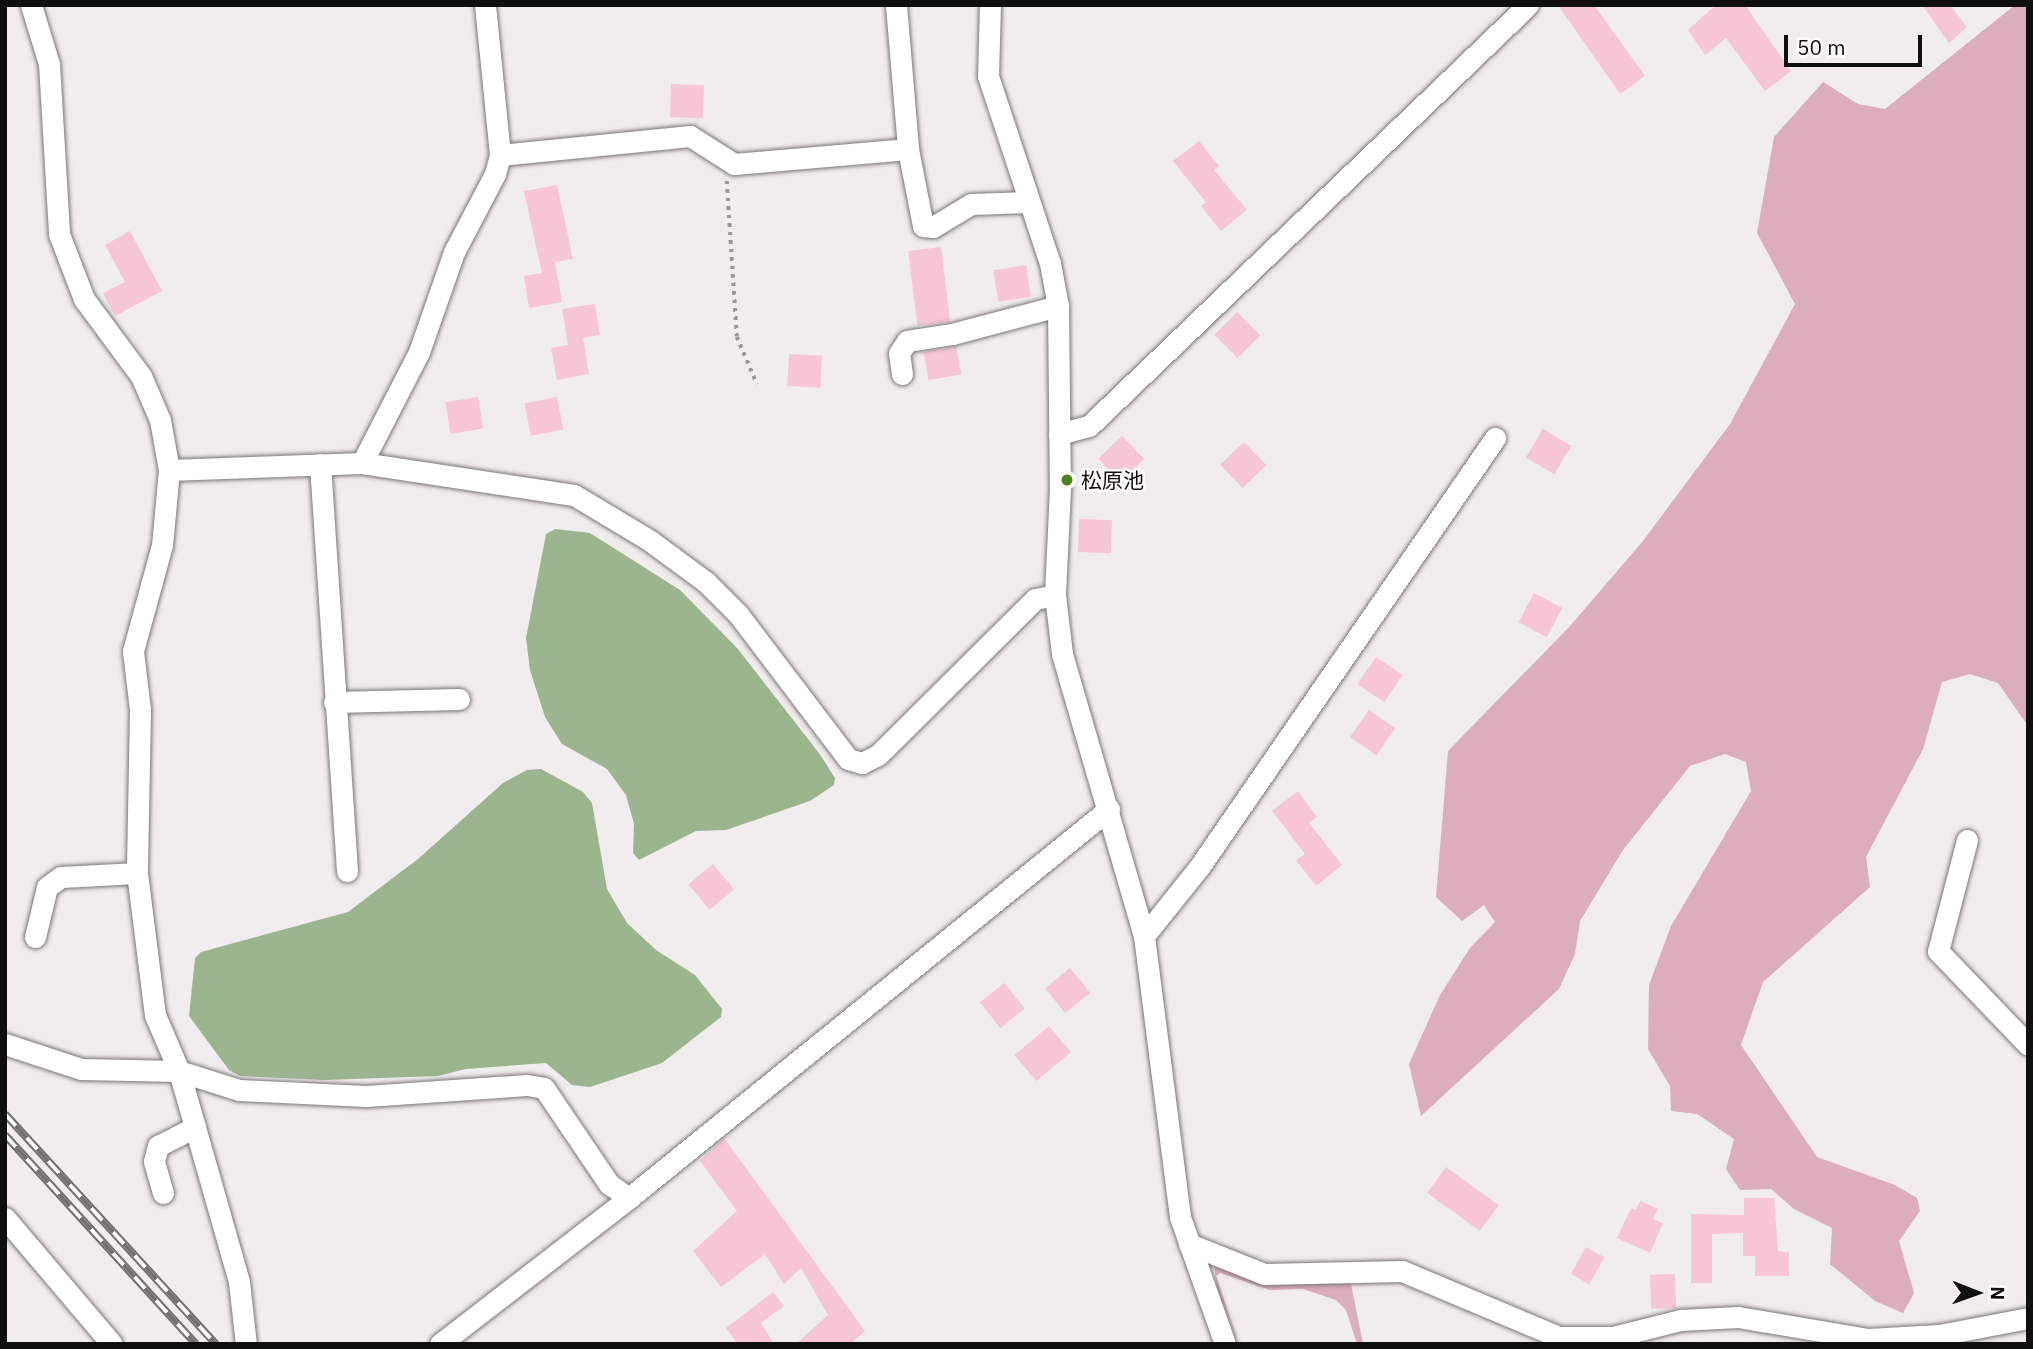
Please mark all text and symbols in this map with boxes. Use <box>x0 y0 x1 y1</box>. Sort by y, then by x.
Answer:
scale bar <box>1788 21 1926 65</box>
text: 50 m <box>1797 33 1846 61</box>
place label: 松原池 <box>1081 467 1144 493</box>
marker: 松原池 <box>1059 472 1075 488</box>
north arrow <box>1942 1258 2012 1328</box>
text: N <box>1986 1286 2010 1300</box>

